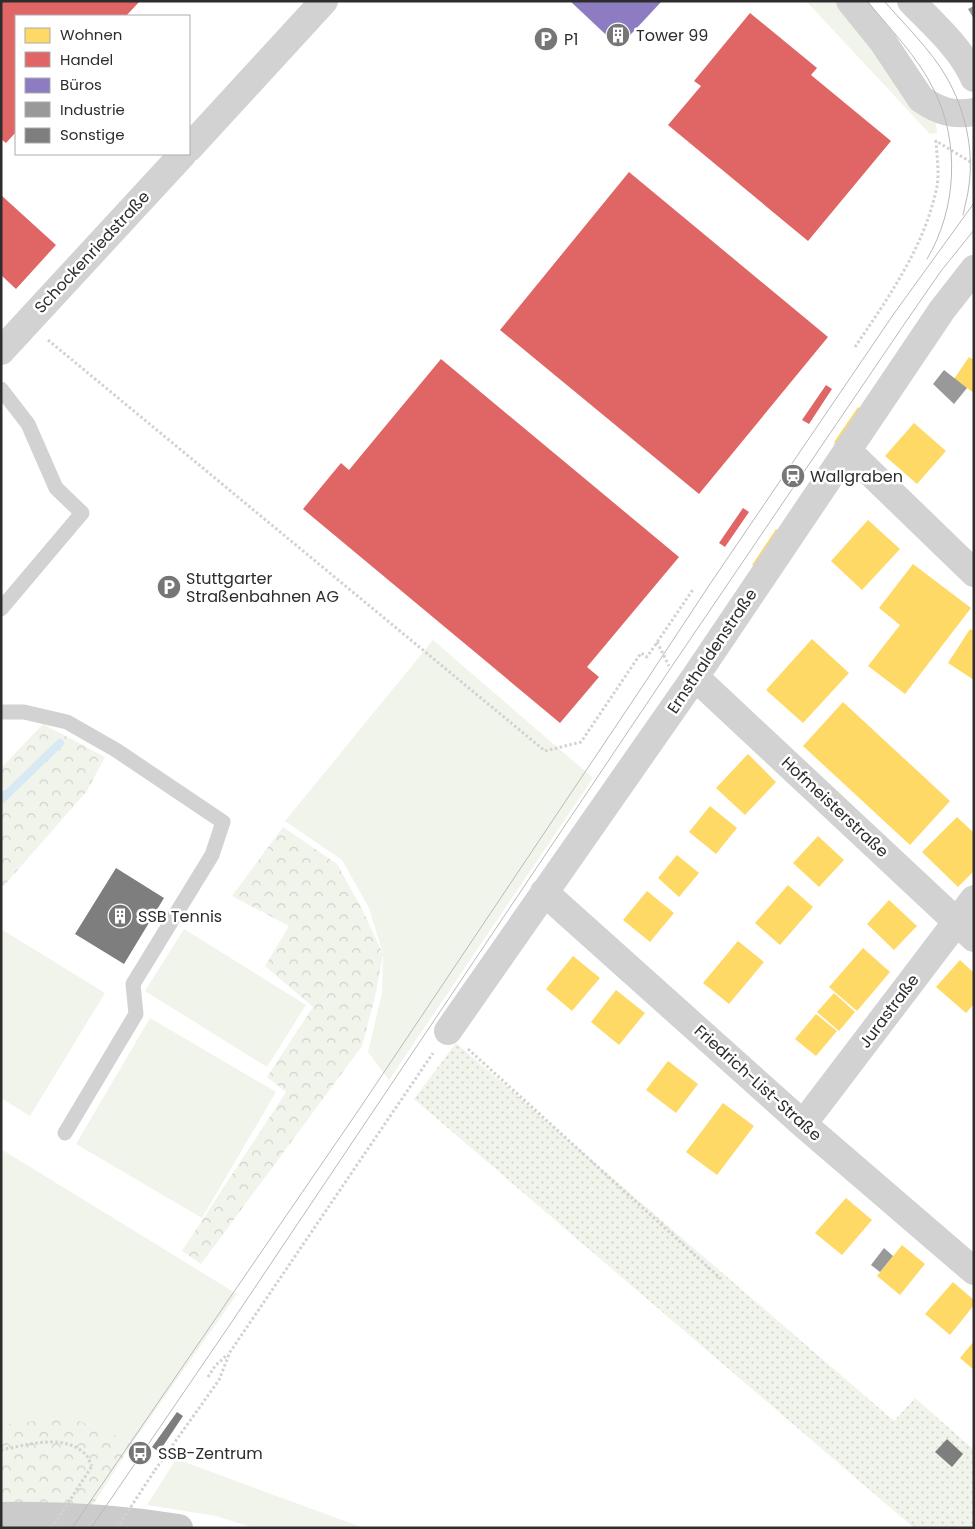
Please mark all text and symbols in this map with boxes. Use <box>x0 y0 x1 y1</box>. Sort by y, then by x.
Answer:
legend <box>15 15 190 155</box>
building icon: Tower 99 <box>605 22 631 48</box>
text: Wohnen <box>60 24 122 45</box>
place label: Tower 99 <box>636 24 708 47</box>
parking icon: P1 <box>533 26 559 52</box>
place label: P1 <box>564 28 578 51</box>
text: Handel <box>60 49 113 70</box>
text: Büros <box>60 74 102 95</box>
text: Industrie <box>60 99 125 120</box>
text: Sonstige <box>60 124 124 145</box>
street label: Schockenriedstraße <box>29 186 155 318</box>
station icon: Wallgraben <box>780 463 806 489</box>
place label: Wallgraben <box>810 465 903 488</box>
place label: Stuttgarter Straßenbahnen AG <box>186 567 339 608</box>
parking icon: Stuttgarter Straßenbahnen AG <box>156 574 182 600</box>
street label: Ernsthaldenstraße <box>662 584 762 718</box>
street label: Hofmeisterstraße <box>776 751 894 863</box>
building icon: SSB Tennis <box>107 903 133 929</box>
place label: SSB Tennis <box>138 905 222 928</box>
street label: Jurastraße <box>854 969 924 1053</box>
street label: Friedrich-List-Straße <box>689 1020 827 1146</box>
bus stop icon: SSB-Zentrum <box>127 1440 153 1466</box>
place label: SSB-Zentrum <box>158 1442 263 1465</box>

